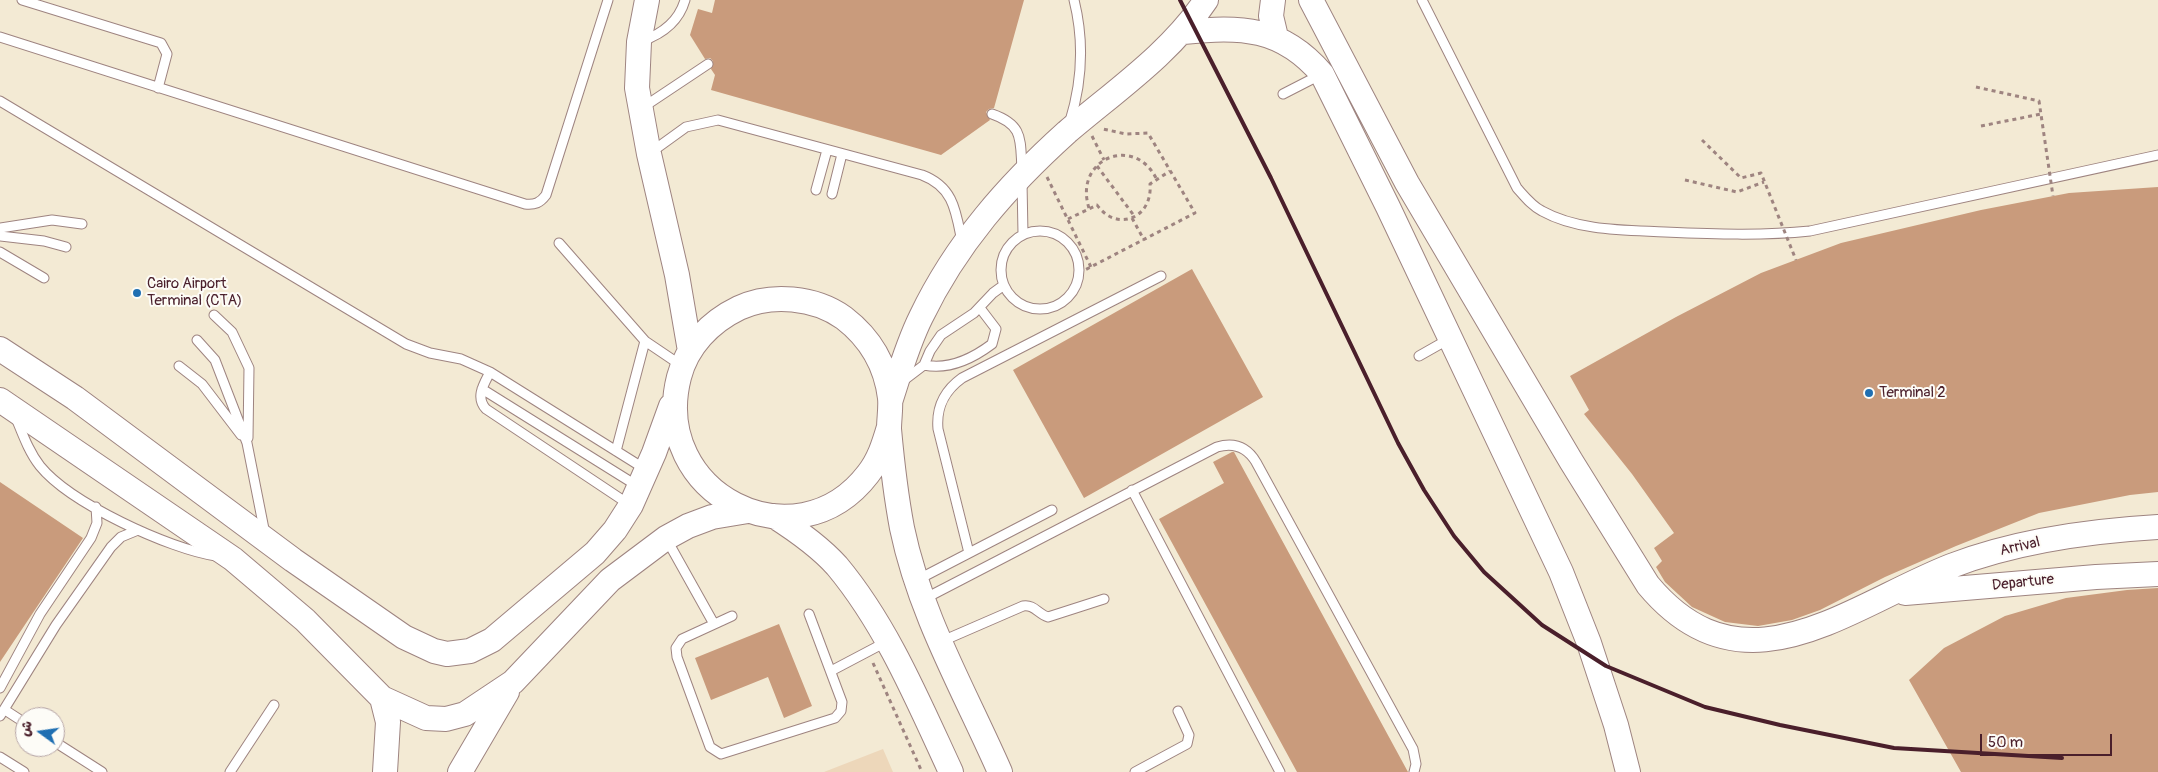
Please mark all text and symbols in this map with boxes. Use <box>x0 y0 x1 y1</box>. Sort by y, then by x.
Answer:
place label: Cairo Airport Terminal (CTA) <box>147 275 242 310</box>
marker: Cairo Airport Terminal (CTA) <box>131 287 143 299</box>
place label: Terminal 2 <box>1879 384 1946 402</box>
marker: Terminal 2 <box>1863 387 1875 399</box>
street label: Arrival <box>1998 534 2042 560</box>
street label: Departure <box>1991 571 2055 595</box>
north arrow <box>15 707 65 757</box>
text: ش <box>16 719 36 738</box>
scale bar <box>1983 724 2116 756</box>
text: 50 m <box>1988 733 2023 752</box>

